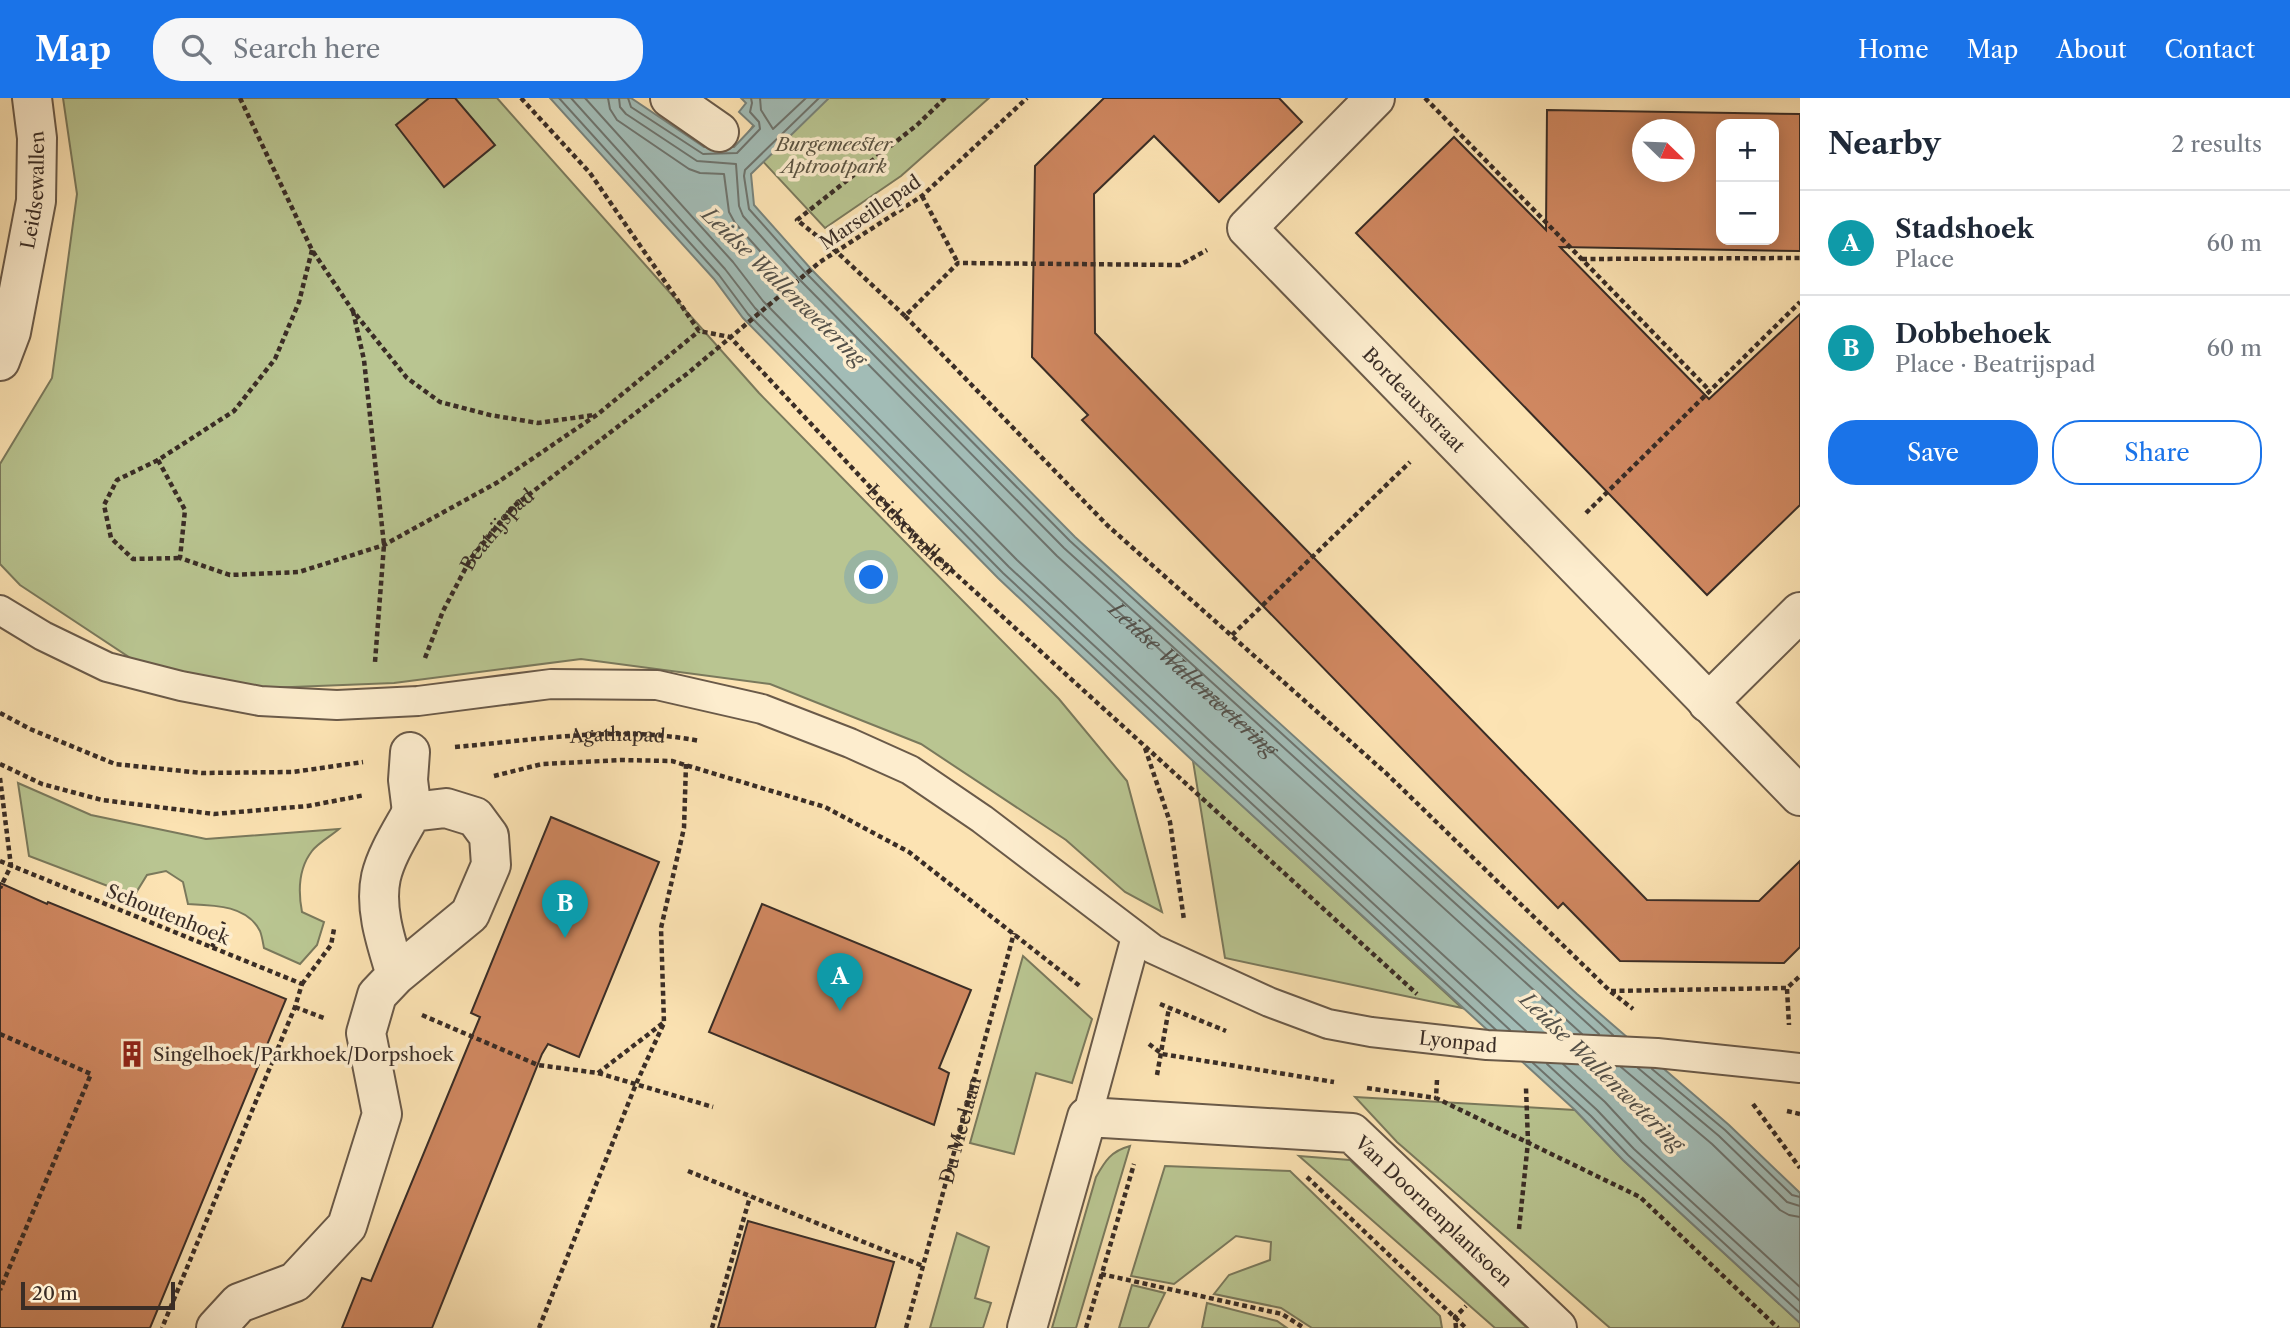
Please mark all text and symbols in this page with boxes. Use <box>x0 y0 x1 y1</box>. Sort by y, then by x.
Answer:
search box <box>153 18 643 81</box>
text: Map <box>35 29 111 70</box>
icon: search <box>177 30 215 68</box>
text: Search here <box>233 33 380 65</box>
text: Home <box>1858 35 1929 64</box>
text: Map <box>1967 35 2018 64</box>
text: About <box>2056 35 2127 64</box>
text: Contact <box>2165 35 2255 64</box>
north arrow <box>1632 119 1695 182</box>
map controls <box>1716 119 1779 245</box>
button: + <box>1716 119 1779 182</box>
text: Nearby <box>1828 125 1941 162</box>
street label: Leidsewallen <box>16 130 50 251</box>
text: 2 results <box>2171 130 2262 158</box>
park label: Burgemeester Aptrootpark <box>774 133 893 178</box>
street label: Marseillepad <box>815 170 926 255</box>
button: − <box>1716 182 1779 245</box>
water label: Leidse Wallenwetering <box>696 200 873 373</box>
text: Stadshoek <box>1895 213 2034 245</box>
text: A <box>1842 229 1860 257</box>
text: 60 m <box>2206 229 2262 257</box>
text: Place <box>1895 245 1954 273</box>
text: Dobbehoek <box>1895 318 2051 350</box>
text: B <box>1842 334 1860 362</box>
text: 60 m <box>2206 334 2262 362</box>
street label: Bordeauxstraat <box>1358 343 1470 457</box>
text: Place · Beatrijspad <box>1895 350 2096 378</box>
button: Save <box>1828 420 2038 485</box>
button: Share <box>2052 420 2262 485</box>
street label: Leidsewallen <box>861 480 960 580</box>
street label: Beatrijspad <box>456 484 539 574</box>
your location <box>854 560 888 594</box>
water label: Leidse Wallenwetering <box>1103 595 1284 764</box>
street label: Agathapad <box>568 723 667 748</box>
street label: Schoutenhoek <box>103 879 234 950</box>
pin: B <box>542 880 588 938</box>
pin: A <box>817 953 863 1011</box>
water label: Leidse Wallenwetering <box>1514 985 1691 1158</box>
street label: Lyonpad <box>1418 1026 1498 1057</box>
building icon: Singelhoek/Parkhoek/Dorpshoek <box>117 1039 147 1069</box>
place label: Singelhoek/Parkhoek/Dorpshoek <box>153 1043 455 1066</box>
street label: Du Meelaan <box>935 1074 986 1186</box>
street label: Van Doornenplantsoen <box>1349 1130 1517 1292</box>
scale bar <box>21 1279 175 1311</box>
text: 20 m <box>32 1282 78 1305</box>

